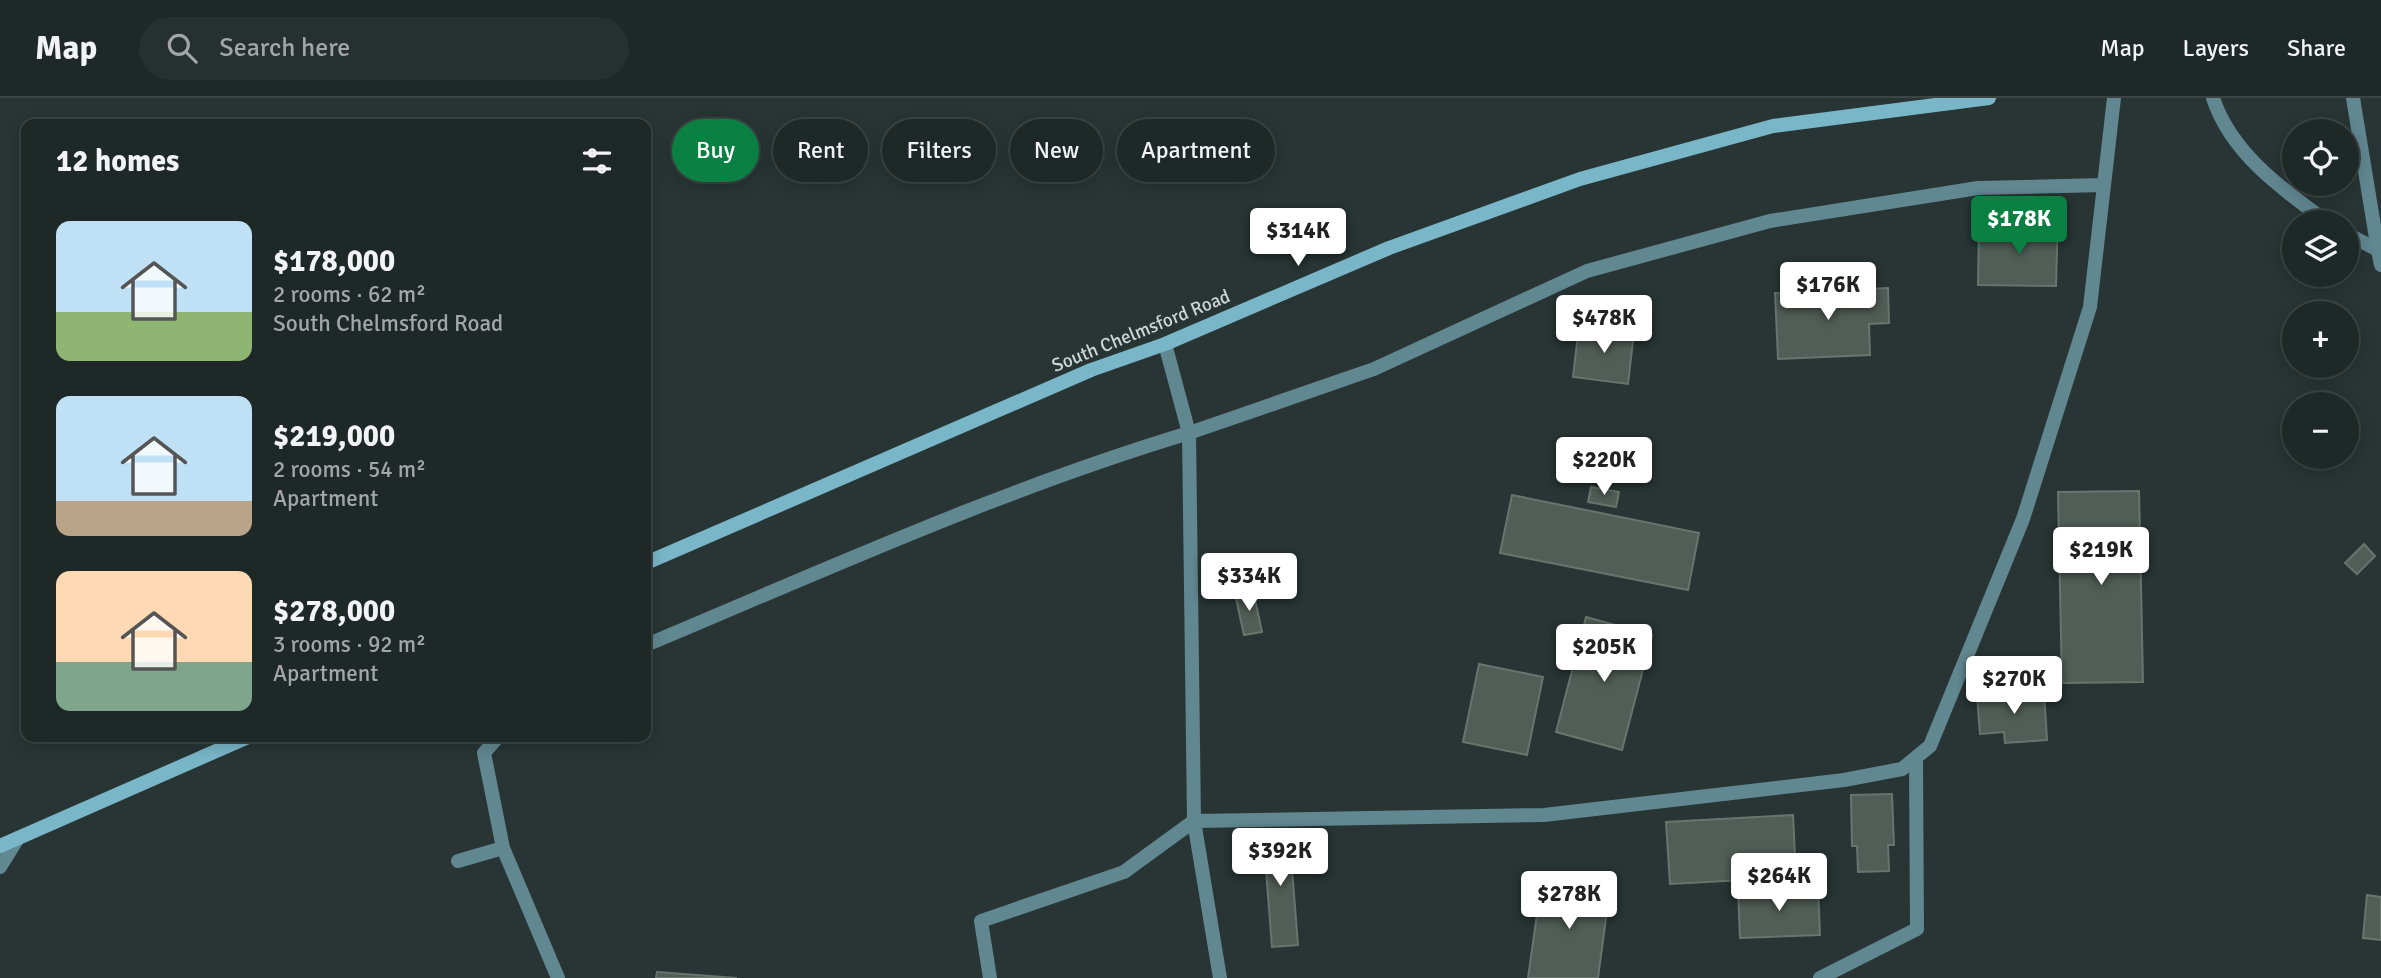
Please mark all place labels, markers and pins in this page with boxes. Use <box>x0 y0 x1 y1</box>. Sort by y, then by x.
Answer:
pin: $178K <box>1970 197 2068 256</box>
pin: $314K <box>1249 208 1347 268</box>
pin: $176K <box>1779 262 1877 322</box>
pin: $478K <box>1555 296 1653 355</box>
pin: $220K <box>1555 438 1653 497</box>
pin: $219K <box>2052 528 2150 587</box>
pin: $334K <box>1200 554 1298 613</box>
pin: $205K <box>1555 624 1653 684</box>
pin: $270K <box>1965 656 2063 716</box>
pin: $392K <box>1231 828 1329 888</box>
pin: $264K <box>1730 854 1828 913</box>
pin: $278K <box>1520 872 1618 931</box>

